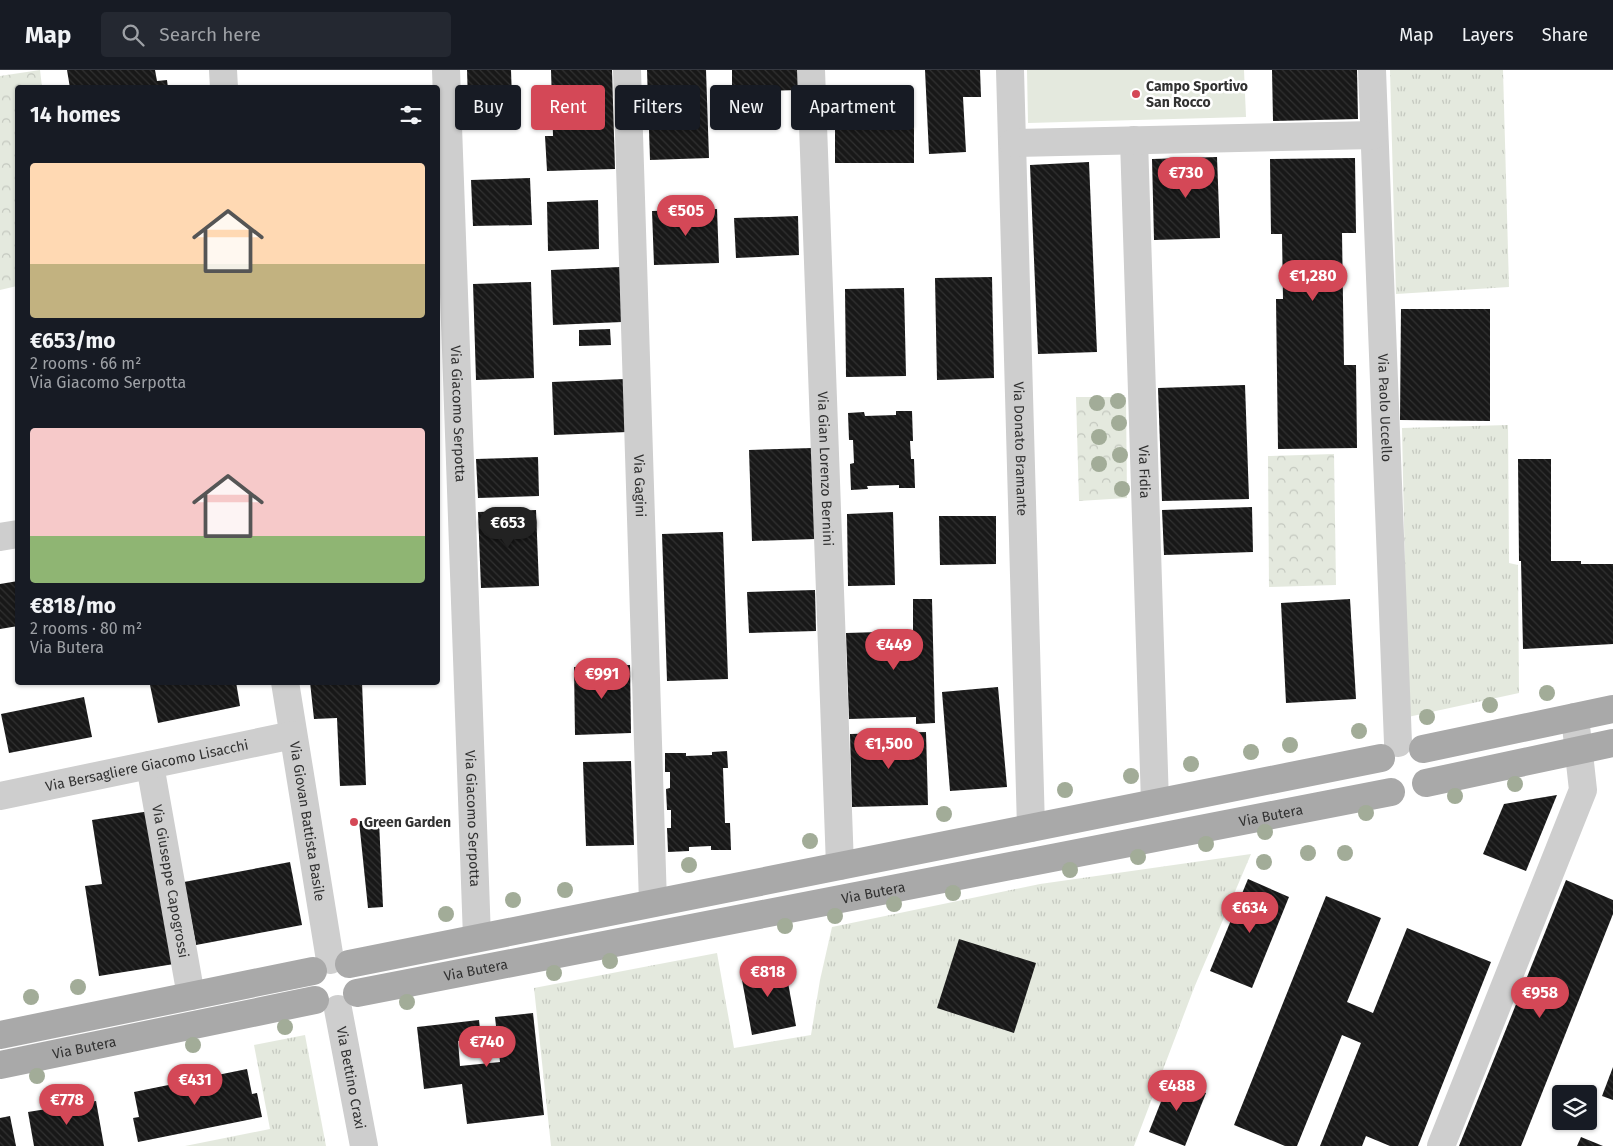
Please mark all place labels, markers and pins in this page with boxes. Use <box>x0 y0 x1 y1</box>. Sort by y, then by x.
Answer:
place label: Campo Sportivo San Rocco <box>1146 78 1248 111</box>
marker: Campo Sportivo San Rocco <box>1130 88 1142 100</box>
pin: €730 <box>1156 156 1216 199</box>
pin: €505 <box>656 194 716 237</box>
pin: €1,280 <box>1272 260 1354 302</box>
pin: €653 <box>478 506 538 549</box>
pin: €449 <box>864 628 924 671</box>
pin: €991 <box>572 658 632 700</box>
pin: €1,500 <box>848 728 930 770</box>
place label: Green Garden <box>364 814 451 831</box>
marker: Green Garden <box>348 816 360 828</box>
pin: €634 <box>1220 892 1280 934</box>
pin: €818 <box>738 956 798 998</box>
pin: €958 <box>1510 976 1570 1019</box>
pin: €740 <box>457 1026 517 1068</box>
pin: €431 <box>165 1064 225 1106</box>
pin: €488 <box>1147 1070 1207 1112</box>
pin: €778 <box>37 1084 97 1126</box>

